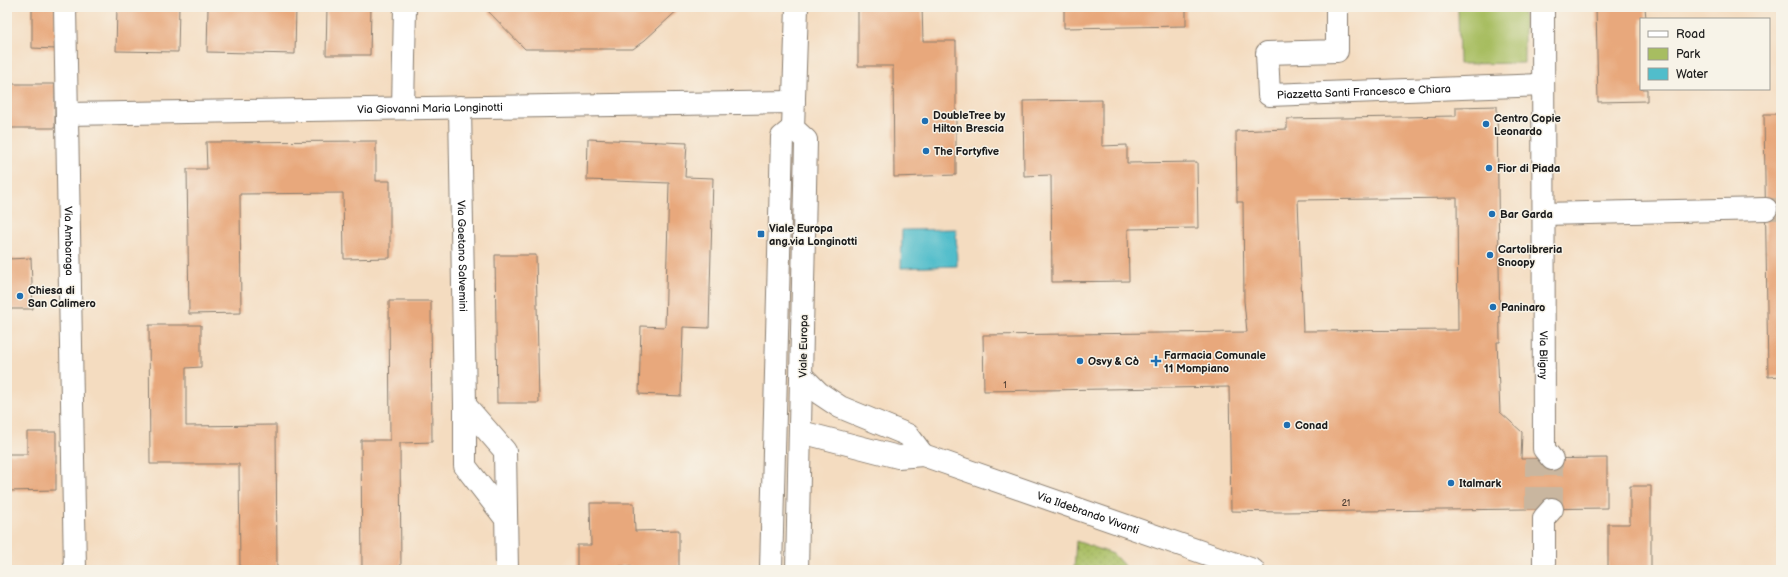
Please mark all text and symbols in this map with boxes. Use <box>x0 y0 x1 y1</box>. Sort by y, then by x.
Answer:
legend <box>1640 18 1770 90</box>
text: Road <box>1676 27 1705 42</box>
text: Park <box>1676 47 1700 62</box>
text: Water <box>1676 67 1708 82</box>
street label: Piazzetta Santi Francesco e Chiara <box>1277 82 1451 102</box>
street label: Via Giovanni Maria Longinotti <box>357 101 503 116</box>
place label: DoubleTree by Hilton Brescia <box>933 109 1005 135</box>
place label: Centro Copie Leonardo <box>1494 112 1561 138</box>
marker: DoubleTree by Hilton Brescia <box>920 116 930 126</box>
marker: Centro Copie Leonardo <box>1481 119 1491 129</box>
place label: The Fortyfive <box>934 145 999 158</box>
marker: The Fortyfive <box>921 146 931 156</box>
place label: Fior di Piada <box>1497 162 1560 175</box>
marker: Fior di Piada <box>1484 163 1494 173</box>
street label: Via Gaetano Salvemini <box>455 200 469 312</box>
street label: Via Ambaraga <box>62 206 76 276</box>
place label: Bar Garda <box>1500 208 1553 221</box>
marker: Bar Garda <box>1487 209 1497 219</box>
place label: Viale Europa ang.via Longinotti <box>769 222 858 248</box>
marker: Viale Europa ang.via Longinotti <box>756 229 766 239</box>
place label: Cartolibreria Snoopy <box>1498 243 1562 269</box>
marker: Cartolibreria Snoopy <box>1485 250 1495 260</box>
place label: Chiesa di San Calimero <box>28 284 96 310</box>
marker: Chiesa di San Calimero <box>15 291 25 301</box>
place label: Paninaro <box>1501 301 1545 314</box>
marker: Paninaro <box>1488 302 1498 312</box>
street label: Viale Europa <box>796 314 811 378</box>
street label: Via Bligny <box>1537 331 1550 379</box>
place label: Farmacia Comunale 11 Mompiano <box>1164 349 1266 375</box>
place label: Osvy & Cò <box>1088 355 1139 368</box>
marker: Osvy & Cò <box>1075 356 1085 366</box>
marker: Farmacia Comunale 11 Mompiano <box>1151 356 1161 366</box>
house number: 1 <box>1003 380 1007 391</box>
place label: Conad <box>1295 419 1328 432</box>
marker: Conad <box>1282 420 1292 430</box>
place label: Italmark <box>1459 477 1501 490</box>
marker: Italmark <box>1446 478 1456 488</box>
street label: Via Ildebrando Vivanti <box>1035 489 1141 537</box>
house number: 21 <box>1342 498 1350 509</box>

